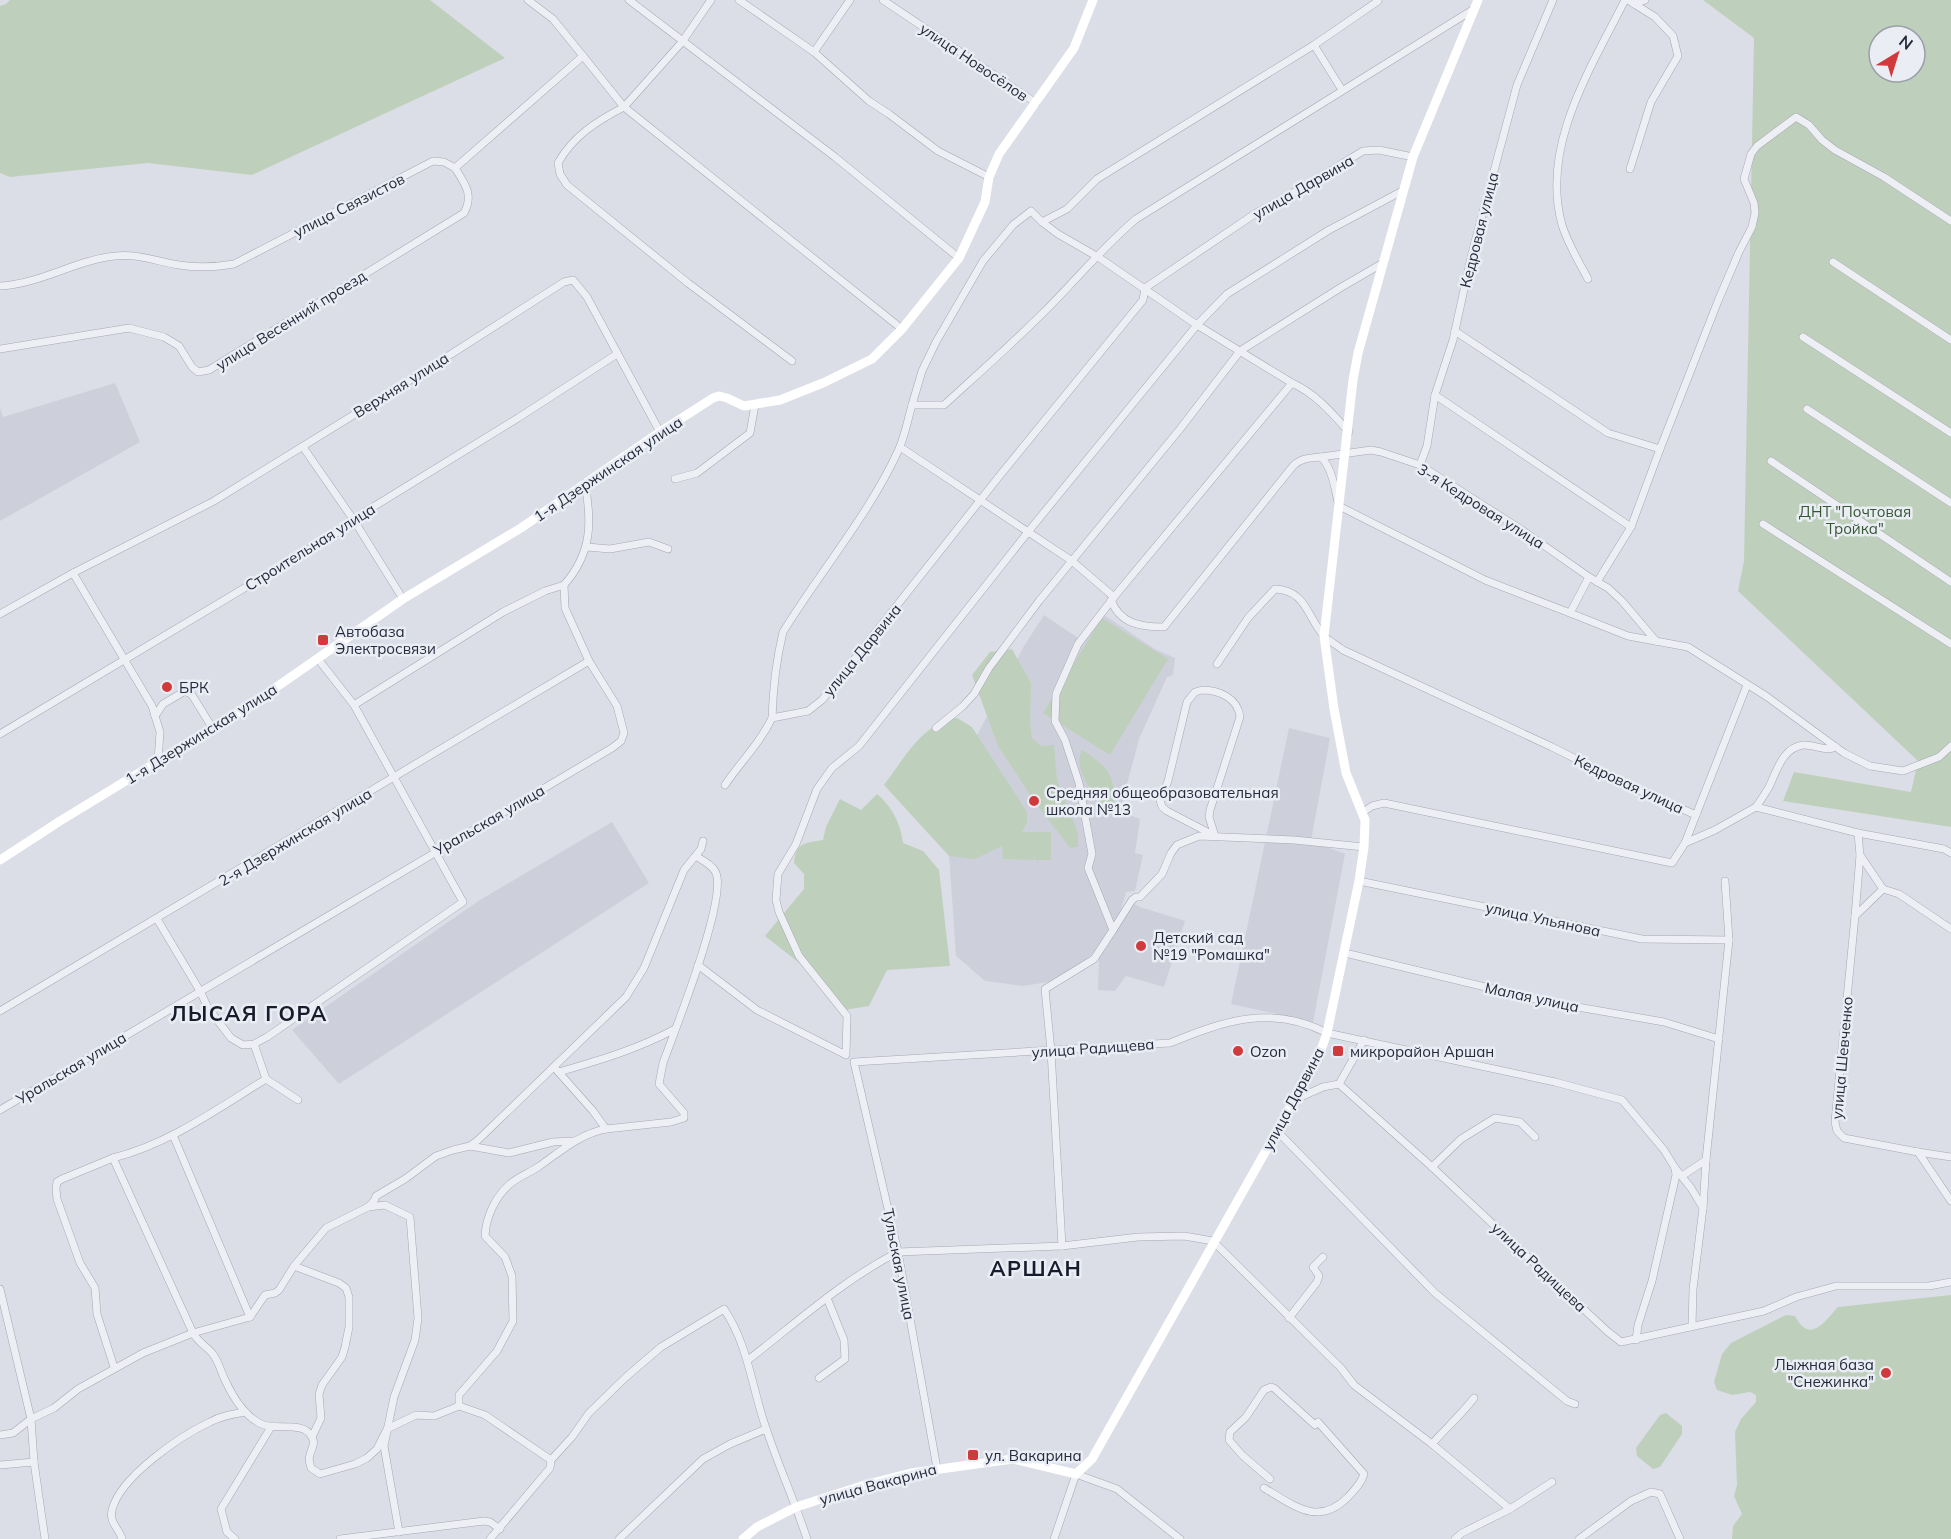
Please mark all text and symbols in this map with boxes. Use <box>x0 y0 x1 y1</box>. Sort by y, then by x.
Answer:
street label: улица Новосёлов <box>916 19 1032 105</box>
north arrow <box>1867 24 1927 84</box>
text: N <box>1895 31 1917 54</box>
street label: улица Дарвина <box>1249 150 1357 224</box>
street label: улица Связистов <box>290 169 408 241</box>
street label: Кедровая улица <box>1455 170 1503 290</box>
street label: улица Весенний проезд <box>212 266 370 374</box>
street label: Верхняя улица <box>350 348 452 422</box>
street label: 1-я Дзержинская улица <box>530 412 686 526</box>
street label: 3-я Кедровая улица <box>1414 459 1548 553</box>
street label: Строительная улица <box>241 499 379 595</box>
park label: ДНТ "Почтовая Тройка" <box>1799 502 1911 538</box>
street label: улица Дарвина <box>819 600 905 700</box>
place label: Автобаза Электросвязи <box>335 622 436 658</box>
marker: Автобаза Электросвязи <box>316 633 330 647</box>
place label: БРК <box>179 678 209 697</box>
street label: 1-я Дзержинская улица <box>122 679 280 789</box>
marker: БРК <box>160 680 174 694</box>
street label: Кедровая улица <box>1571 750 1687 818</box>
street label: Уральская улица <box>429 780 548 860</box>
place label: Средняя общеобразовательная школа №13 <box>1046 783 1279 819</box>
street label: 2-я Дзержинская улица <box>215 784 375 890</box>
marker: Средняя общеобразовательная школа №13 <box>1027 794 1041 808</box>
street label: улица Ульянова <box>1484 898 1602 940</box>
place label: Детский сад №19 "Ромашка" <box>1153 928 1270 964</box>
marker: Детский сад №19 "Ромашка" <box>1134 939 1148 953</box>
street label: Малая улица <box>1483 978 1581 1016</box>
street label: улица Шевченко <box>1827 996 1857 1120</box>
district label: ЛЫСАЯ ГОРА <box>170 1000 328 1026</box>
street label: Уральская улица <box>12 1028 130 1109</box>
street label: улица Радищева <box>1031 1034 1155 1062</box>
place label: Ozon <box>1250 1042 1287 1061</box>
place label: микрорайон Аршан <box>1350 1042 1494 1061</box>
marker: Ozon <box>1231 1044 1245 1058</box>
street label: улица Дарвина <box>1258 1044 1328 1154</box>
marker: микрорайон Аршан <box>1331 1044 1345 1058</box>
street label: Тульская улица <box>879 1207 919 1321</box>
street label: улица Радищева <box>1488 1218 1590 1316</box>
district label: АРШАН <box>990 1255 1082 1281</box>
place label: Лыжная база "Снежинка" <box>1774 1355 1874 1391</box>
marker: Лыжная база "Снежинка" <box>1879 1366 1893 1380</box>
place label: ул. Вакарина <box>985 1446 1082 1465</box>
marker: ул. Вакарина <box>966 1448 980 1462</box>
street label: улица Вакарина <box>817 1459 939 1509</box>

